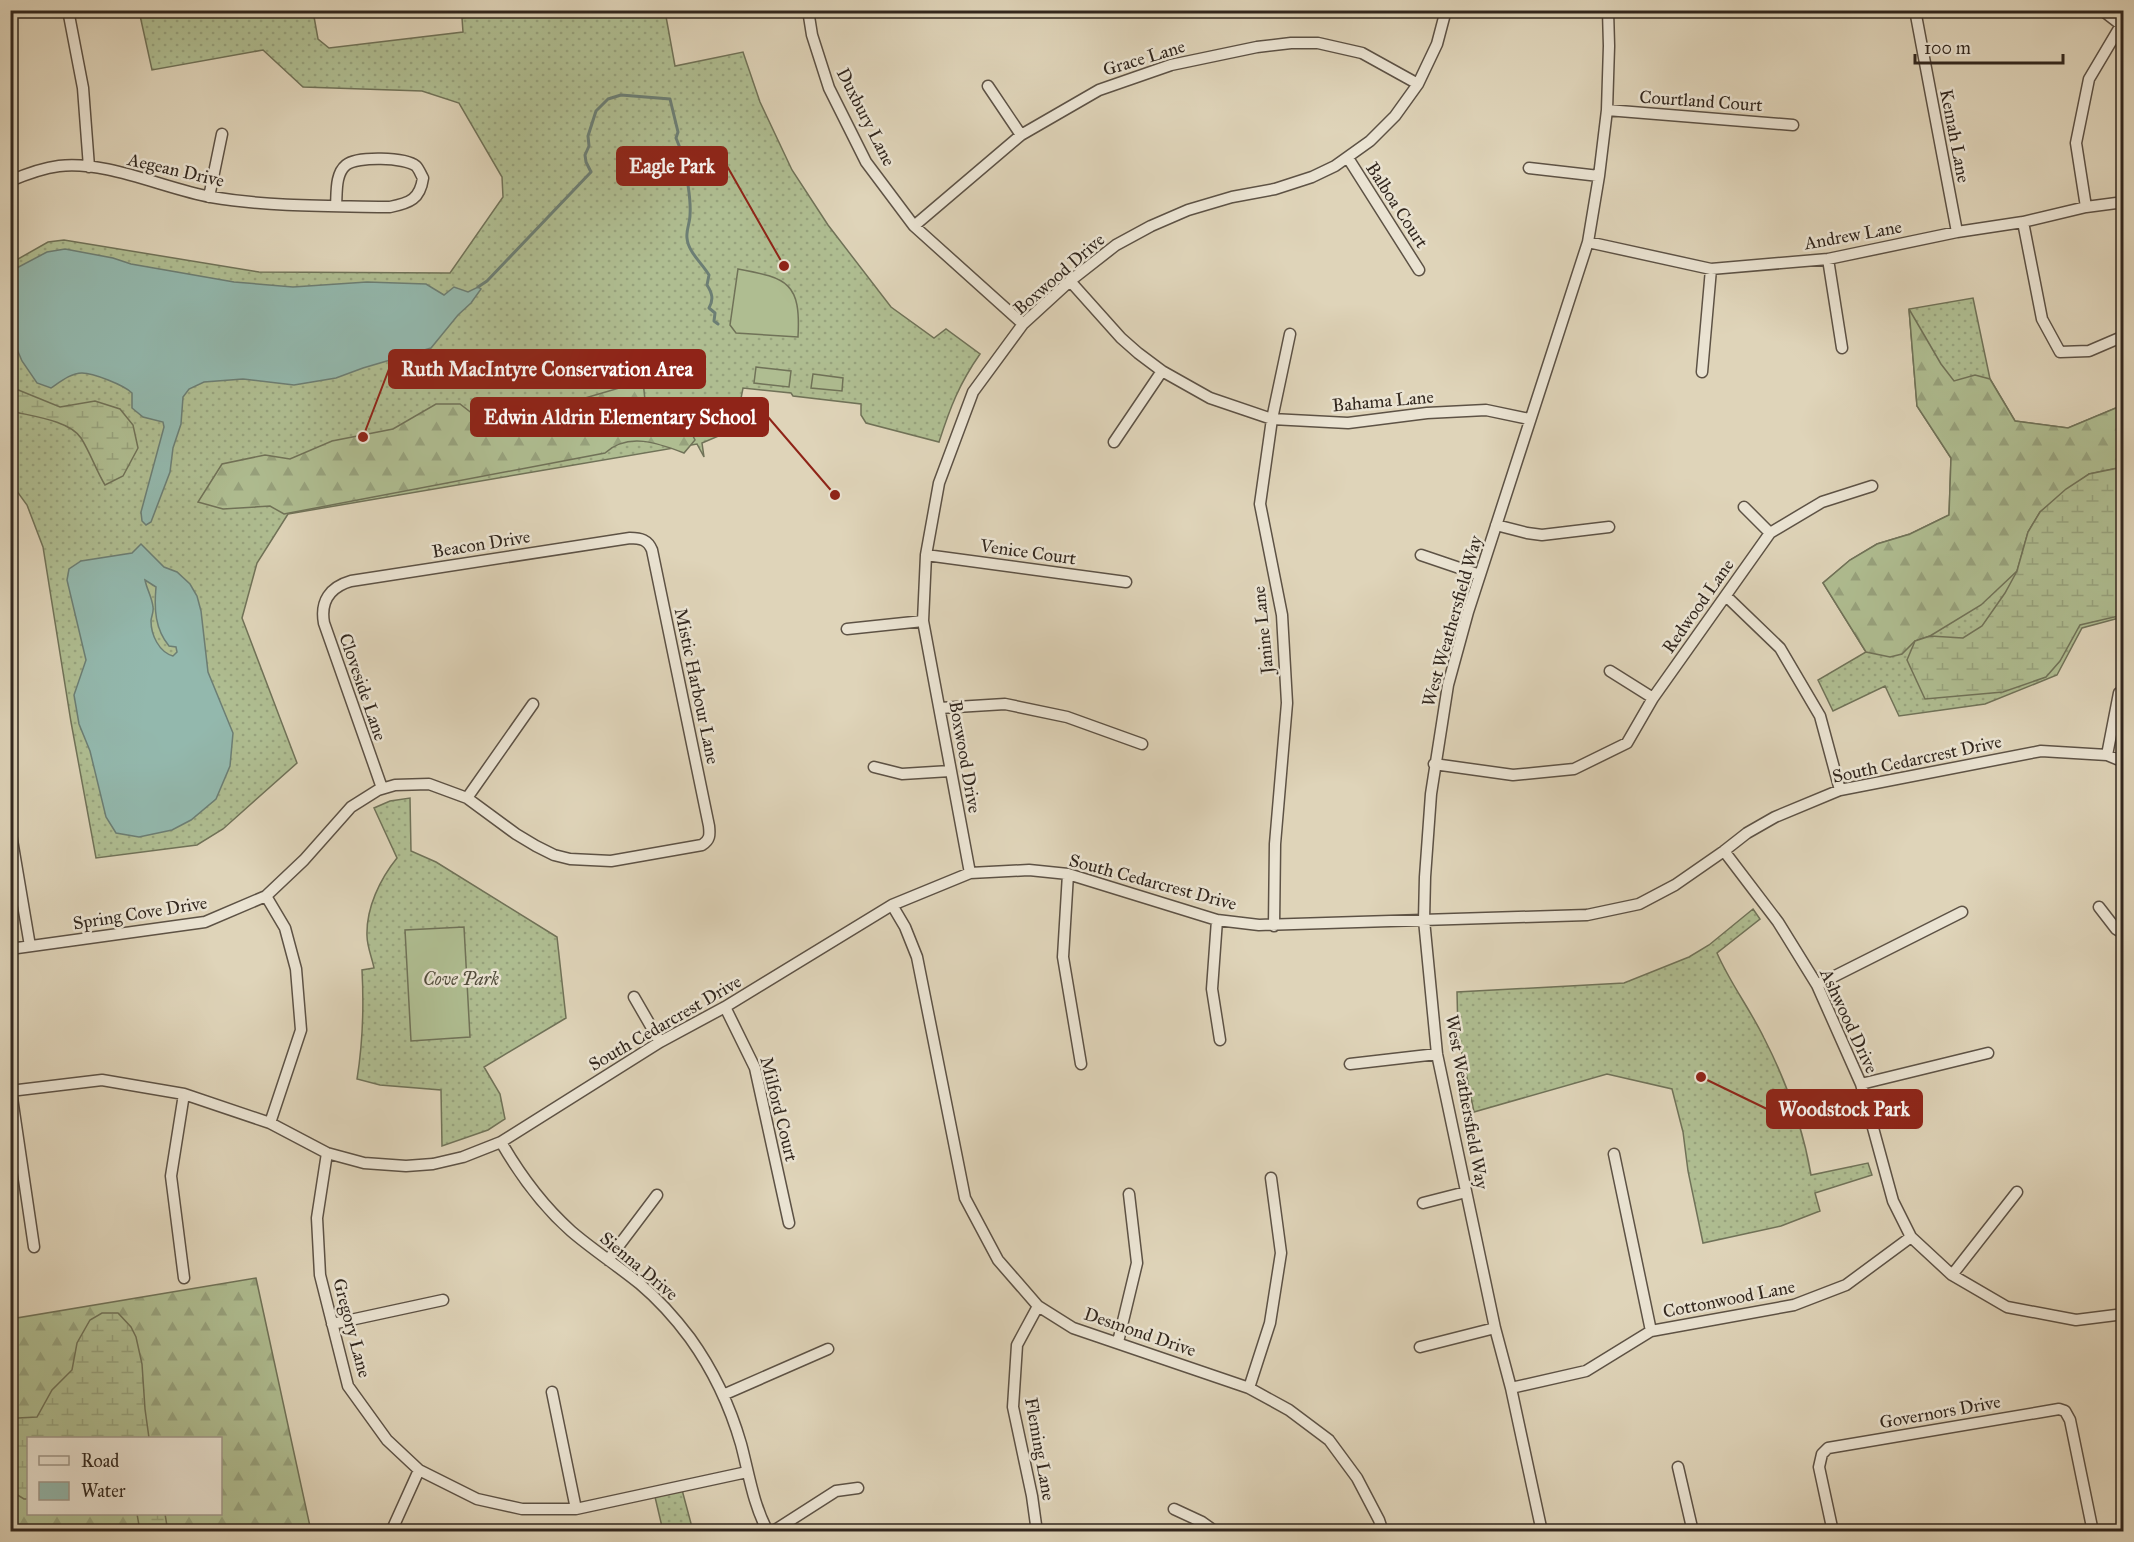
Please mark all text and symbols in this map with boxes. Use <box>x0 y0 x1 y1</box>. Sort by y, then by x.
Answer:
scale bar <box>1915 27 2064 65</box>
street label: Grace Lane <box>1100 35 1188 81</box>
text: 100 m <box>1924 37 1971 59</box>
street label: Duxbury Lane <box>832 64 900 170</box>
street label: Courtland Court <box>1639 86 1764 116</box>
street label: Kemah Lane <box>1935 87 1975 185</box>
callout: Eagle Park <box>617 147 727 185</box>
street label: Aegean Drive <box>124 148 226 193</box>
text: Eagle Park <box>629 154 716 179</box>
street label: Balboa Court <box>1361 158 1433 253</box>
street label: Andrew Lane <box>1801 216 1904 255</box>
street label: Boxwood Drive <box>1009 228 1109 320</box>
callout: Ruth MacIntyre Conservation Area <box>389 350 705 388</box>
text: Ruth MacIntyre Conservation Area <box>401 357 693 382</box>
street label: Bahama Lane <box>1331 386 1435 416</box>
callout: Edwin Aldrin Elementary School <box>471 398 768 436</box>
text: Edwin Aldrin Elementary School <box>484 405 757 430</box>
street label: Beacon Drive <box>430 525 532 563</box>
street label: West Weathersfield Way <box>1417 532 1487 709</box>
street label: Venice Court <box>978 534 1078 570</box>
street label: Redwood Lane <box>1657 555 1739 657</box>
street label: Janine Lane <box>1247 585 1280 677</box>
street label: Mistic Harbour Lane <box>670 606 724 766</box>
street label: Cloveside Lane <box>334 630 392 744</box>
street label: Boxwood Drive <box>944 699 986 815</box>
street label: South Cedarcrest Drive <box>1830 730 2004 788</box>
street label: South Cedarcrest Drive <box>1067 849 1239 915</box>
street label: Spring Cove Drive <box>71 892 209 935</box>
street label: Ashwood Drive <box>1815 964 1883 1077</box>
park label: Cove Park <box>423 968 499 990</box>
street label: South Cedarcrest Drive <box>585 970 745 1076</box>
street label: West Weathersfield Way <box>1441 1013 1493 1192</box>
street label: Milford Court <box>755 1054 803 1164</box>
callout: Woodstock Park <box>1767 1090 1922 1128</box>
text: Woodstock Park <box>1778 1097 1910 1121</box>
street label: Sienna Drive <box>595 1227 683 1305</box>
street label: Cottonwood Lane <box>1661 1275 1797 1323</box>
street label: Gregory Lane <box>327 1276 376 1380</box>
street label: Desmond Drive <box>1081 1303 1199 1361</box>
street label: Governors Drive <box>1878 1391 2002 1433</box>
street label: Fleming Lane <box>1019 1396 1060 1502</box>
legend <box>27 1437 222 1515</box>
text: Road <box>81 1450 119 1472</box>
text: Water <box>81 1480 126 1502</box>

